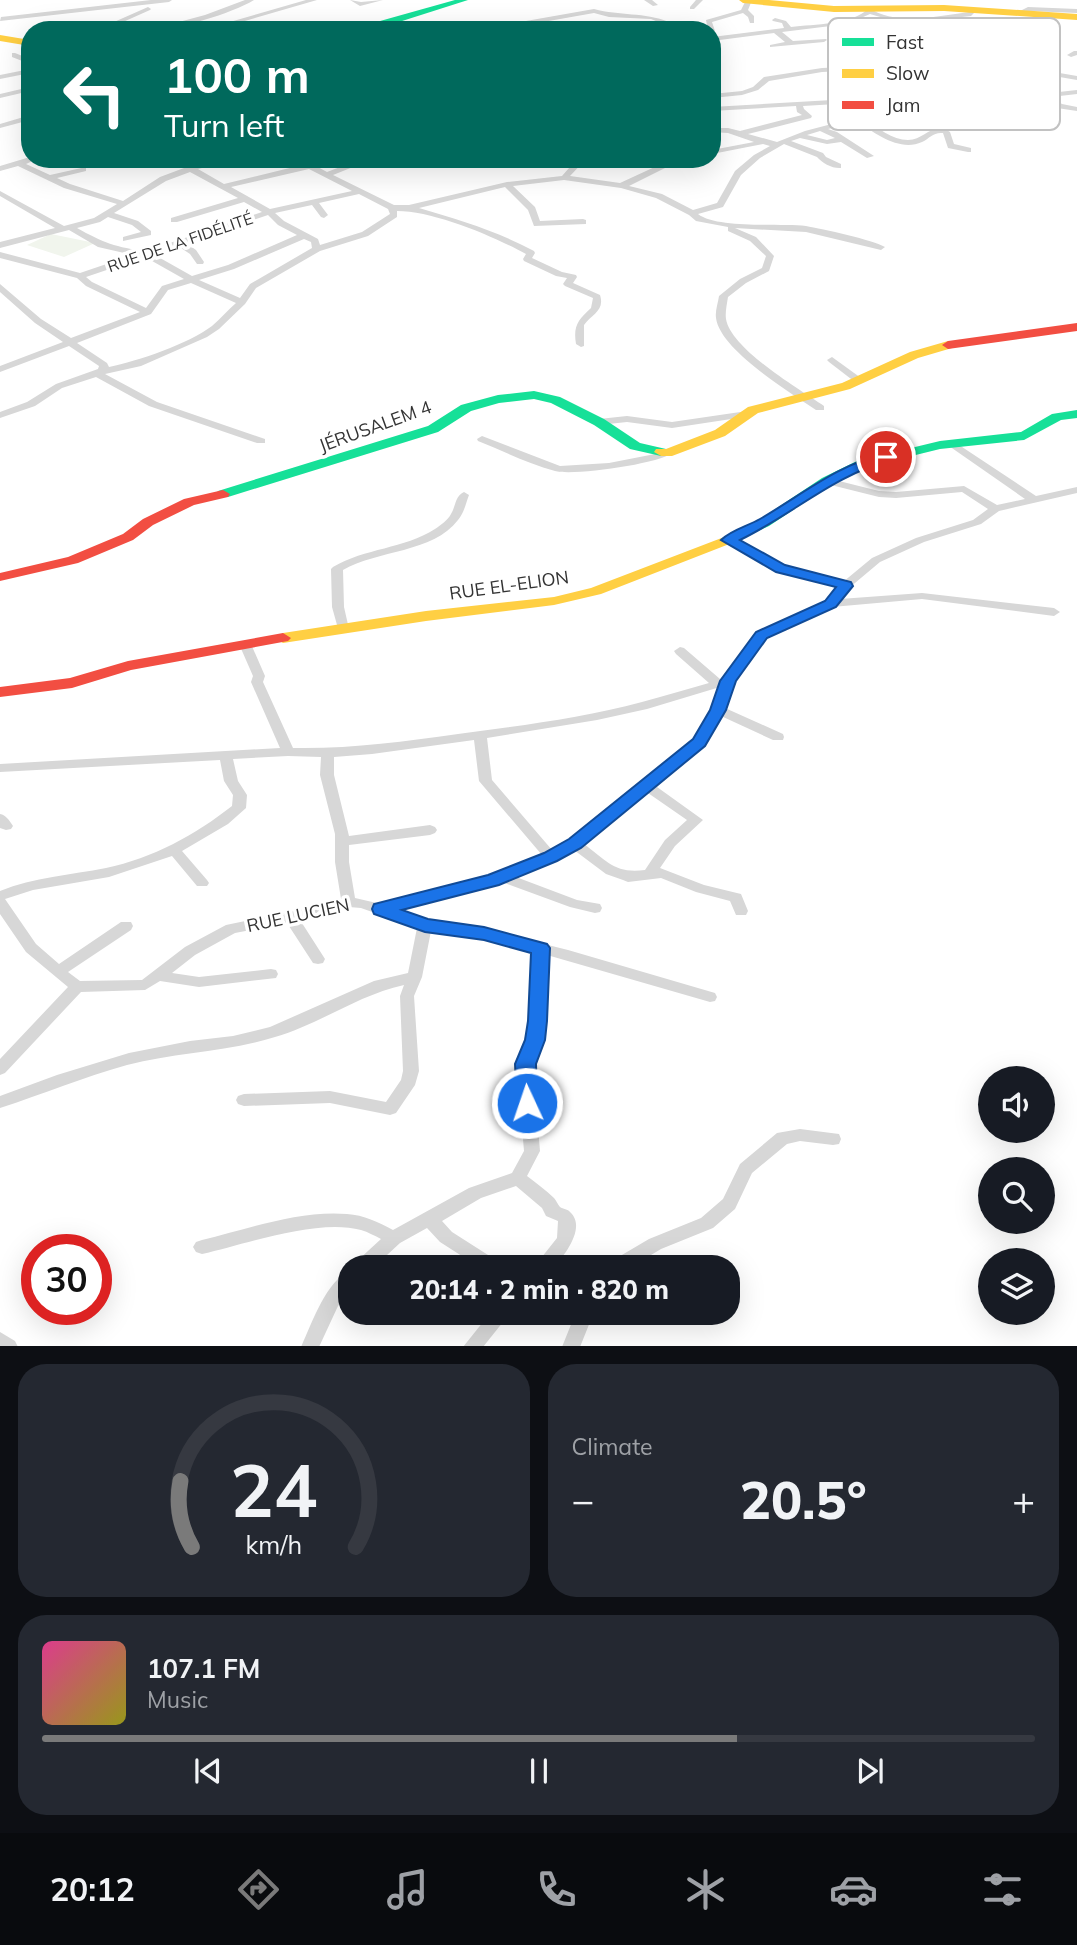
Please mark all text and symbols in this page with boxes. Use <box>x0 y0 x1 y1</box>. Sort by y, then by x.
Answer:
legend <box>828 18 1060 130</box>
text: Fast <box>886 30 924 54</box>
text: 100 m <box>164 44 310 105</box>
icon: left <box>49 49 140 140</box>
text: Slow <box>886 61 930 85</box>
text: Jam <box>886 93 920 117</box>
text: Turn left <box>164 105 284 145</box>
street label: RUE DE LA FIDÉLITÉ <box>105 208 255 276</box>
street label: JÉRUSALEM 4 <box>316 395 434 457</box>
pin <box>856 427 916 487</box>
icon: arrive <box>867 438 905 476</box>
street label: RUE EL-ELION <box>448 565 570 605</box>
street label: RUE LUCIEN <box>245 893 351 937</box>
position arrow <box>490 1066 564 1140</box>
map controls <box>978 1066 1055 1325</box>
button: sound <box>978 1066 1055 1143</box>
button: search <box>978 1157 1055 1234</box>
speed limit sign: 30 <box>21 1234 112 1325</box>
button: layers <box>978 1248 1055 1325</box>
text: 20:14 · 2 min · 820 m <box>409 1273 669 1306</box>
text: Climate <box>572 1432 653 1461</box>
text: 24 <box>230 1444 317 1535</box>
text: 20.5° <box>740 1467 867 1532</box>
text: − <box>572 1476 594 1524</box>
text: + <box>1012 1476 1035 1524</box>
text: km/h <box>245 1528 302 1559</box>
text: 107.1 FM <box>147 1652 260 1685</box>
text: Music <box>147 1685 208 1714</box>
icon: previous <box>189 1752 227 1790</box>
icon: pause <box>520 1752 558 1790</box>
icon: next <box>851 1752 889 1790</box>
icon: directions <box>234 1865 283 1914</box>
icon: music <box>383 1865 432 1914</box>
icon: phone <box>532 1865 581 1914</box>
icon: climate <box>681 1865 730 1914</box>
icon: car <box>829 1865 878 1914</box>
icon: filters <box>978 1865 1027 1914</box>
text: 20:12 <box>50 1869 135 1909</box>

